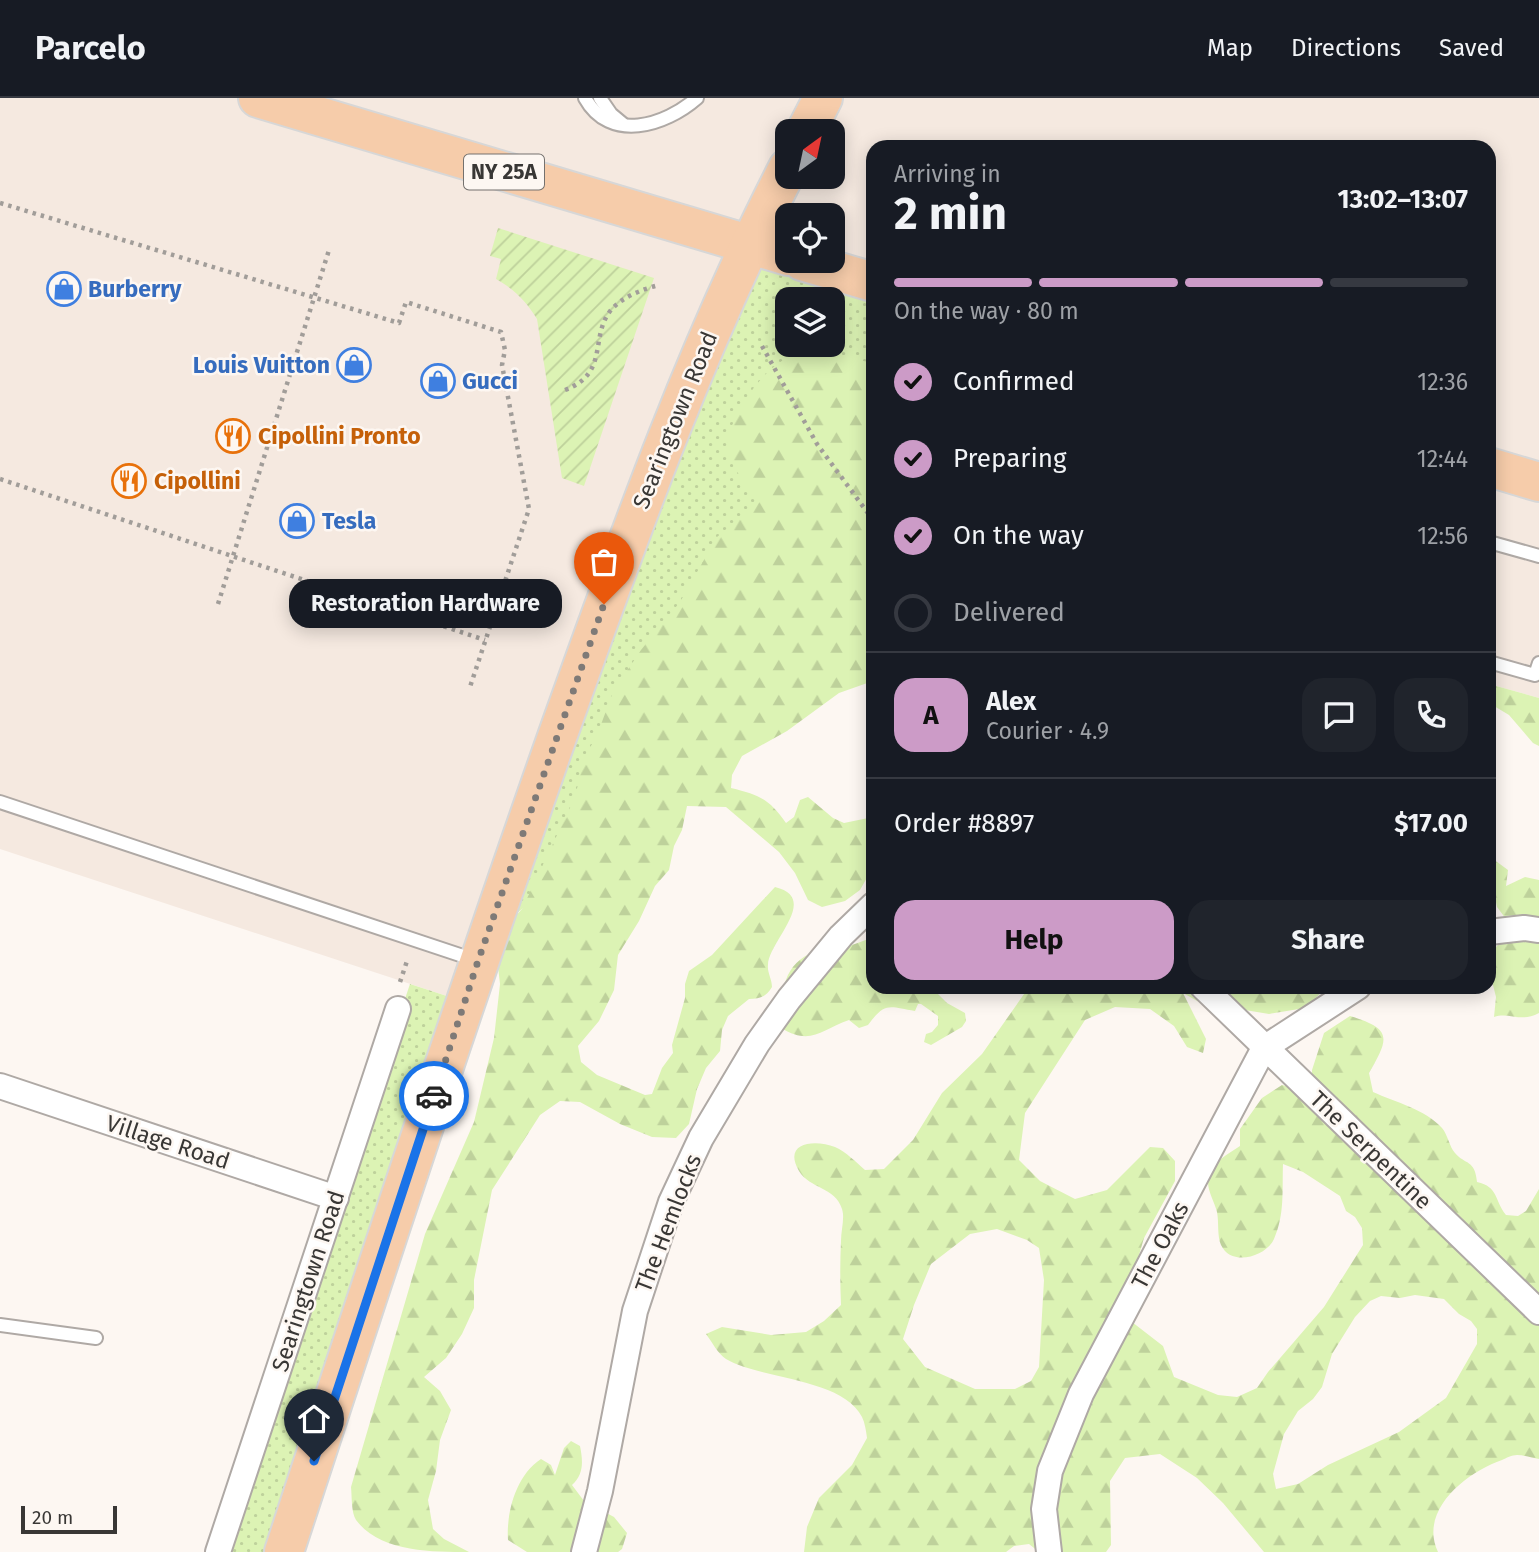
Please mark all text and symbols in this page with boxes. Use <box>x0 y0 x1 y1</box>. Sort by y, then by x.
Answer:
text: Parcelo <box>35 28 146 68</box>
text: Map <box>1207 34 1253 62</box>
text: Directions <box>1291 34 1401 62</box>
text: Saved <box>1439 34 1504 62</box>
north arrow <box>775 119 845 189</box>
map controls <box>775 119 845 357</box>
road number: NY 25A <box>464 154 544 190</box>
text: Arriving in <box>894 160 1001 188</box>
text: 13:02–13:07 <box>1337 184 1468 215</box>
text: 2 min <box>894 186 1007 241</box>
button: locate <box>775 203 845 273</box>
shop icon: Burberry <box>45 270 83 308</box>
place label: Burberry <box>88 275 182 303</box>
button: layers <box>775 287 845 357</box>
text: On the way · 80 m <box>894 297 1079 325</box>
street label: Searingtown Road <box>627 327 723 513</box>
shop icon: Louis Vuitton <box>335 346 373 384</box>
place label: Louis Vuitton <box>193 351 330 379</box>
shop icon: Gucci <box>419 362 457 400</box>
icon: check <box>894 363 932 401</box>
text: Confirmed <box>953 366 1074 397</box>
place label: Gucci <box>462 367 518 395</box>
text: 12:36 <box>1417 368 1468 396</box>
restaurant icon: Cipollini Pronto <box>214 417 252 455</box>
place label: Cipollini Pronto <box>258 422 421 450</box>
icon: check <box>894 440 932 478</box>
text: Preparing <box>953 443 1066 474</box>
text: 12:44 <box>1417 445 1468 473</box>
restaurant icon: Cipollini <box>110 462 148 500</box>
place label: Cipollini <box>154 467 241 495</box>
shop icon: Tesla <box>278 502 316 540</box>
place label: Tesla <box>322 507 376 535</box>
icon: check <box>894 517 932 555</box>
text: On the way <box>953 520 1084 551</box>
text: 12:56 <box>1417 522 1468 550</box>
pin <box>574 532 634 604</box>
icon: bag <box>585 543 623 581</box>
callout: Restoration Hardware <box>289 580 562 628</box>
text: Restoration Hardware <box>311 589 540 617</box>
text: Delivered <box>953 597 1065 628</box>
button: chat <box>1302 678 1376 752</box>
button: phone <box>1394 678 1468 752</box>
text: Alex <box>986 686 1036 717</box>
text: A <box>923 700 939 731</box>
text: Courier · 4.9 <box>986 717 1109 745</box>
text: Order #8897 <box>894 808 1034 839</box>
text: $17.00 <box>1394 808 1468 839</box>
button: Help <box>894 900 1174 980</box>
button: Share <box>1188 900 1468 980</box>
courier <box>399 1061 469 1131</box>
icon: car <box>415 1077 453 1115</box>
street label: The Serpentine <box>1304 1085 1438 1215</box>
street label: Village Road <box>103 1109 233 1175</box>
street label: The Hemlocks <box>629 1150 707 1296</box>
street label: Searingtown Road <box>266 1187 350 1375</box>
street label: The Oaks <box>1125 1197 1195 1293</box>
pin <box>284 1389 344 1461</box>
icon: home <box>295 1400 333 1438</box>
scale bar <box>21 1503 117 1535</box>
text: 20 m <box>32 1506 73 1529</box>

